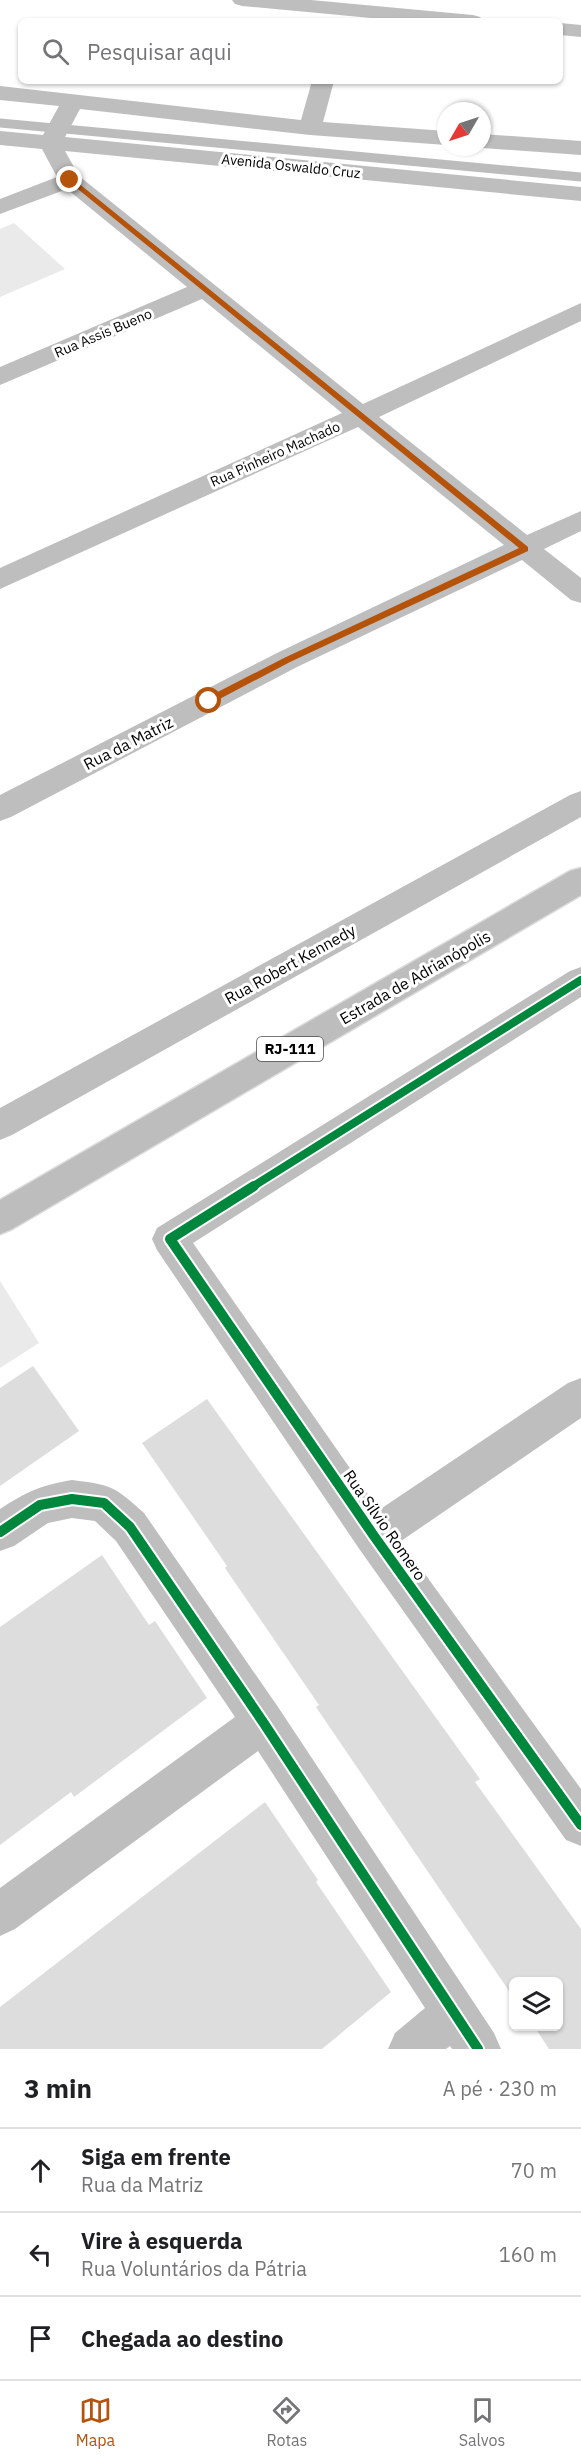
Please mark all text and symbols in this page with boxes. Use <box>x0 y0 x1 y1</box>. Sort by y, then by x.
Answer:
search box <box>18 18 563 84</box>
icon: search <box>39 35 72 68</box>
text: Pesquisar aqui <box>87 37 232 66</box>
north arrow <box>437 102 491 156</box>
street label: Avenida Oswaldo Cruz <box>221 150 362 182</box>
route end <box>56 166 82 192</box>
street label: Rua Assis Bueno <box>51 304 155 362</box>
street label: Rua Pinheiro Machado <box>207 417 343 491</box>
route start <box>195 687 221 713</box>
street label: Rua da Matriz <box>80 712 176 774</box>
street label: Rua Robert Kennedy <box>221 920 359 1008</box>
street label: Estrada de Adrianópolis <box>336 926 494 1028</box>
road number: RJ-111 <box>257 1037 323 1061</box>
street label: Rua Sílvio Romero <box>339 1466 431 1584</box>
map controls <box>509 1977 563 2031</box>
button: layers <box>509 1977 563 2031</box>
text: 3 min <box>24 2071 92 2105</box>
text: A pé · 230 m <box>443 2075 557 2102</box>
text: Siga em frente <box>81 2142 231 2171</box>
icon: ahead <box>24 2154 57 2187</box>
text: 70 m <box>511 2157 557 2184</box>
text: Rua da Matriz <box>81 2171 203 2198</box>
text: Vire à esquerda <box>81 2226 243 2255</box>
icon: left <box>24 2238 57 2271</box>
text: 160 m <box>499 2241 557 2268</box>
text: Rua Voluntários da Pátria <box>81 2255 307 2282</box>
icon: arrive <box>24 2322 57 2355</box>
text: Chegada ao destino <box>81 2324 284 2353</box>
tab: Mapa <box>76 2394 115 2450</box>
tab: Rotas <box>266 2394 307 2450</box>
tab: Salvos <box>459 2394 505 2450</box>

